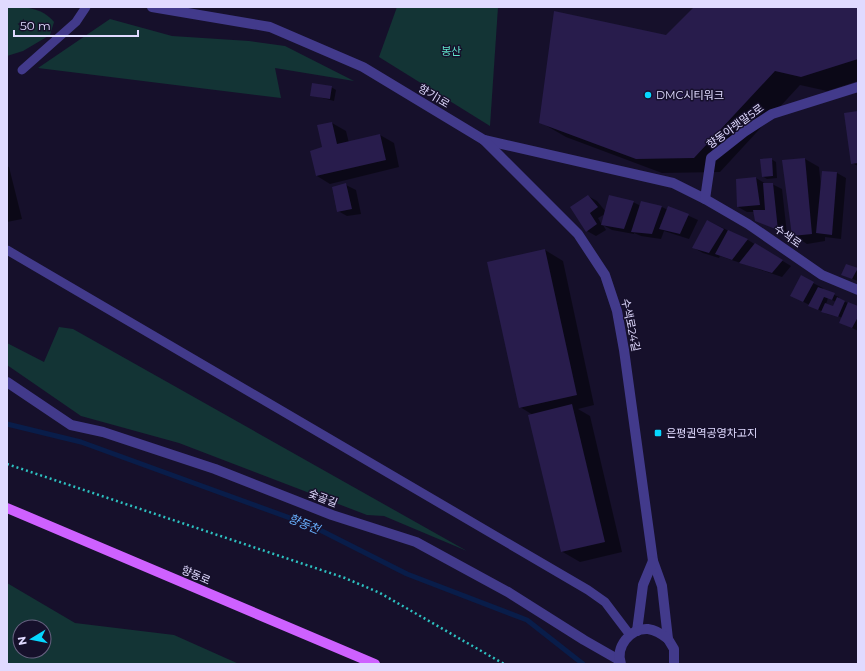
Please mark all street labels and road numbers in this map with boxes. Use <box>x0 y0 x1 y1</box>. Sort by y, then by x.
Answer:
street label: 향기1로 <box>416 81 452 111</box>
street label: 향동아랫말5로 <box>704 101 766 151</box>
street label: 수색로 <box>772 222 804 250</box>
street label: 수색로24길 <box>619 297 643 353</box>
street label: 숯골길 <box>306 486 340 510</box>
street label: 향동로 <box>179 563 213 587</box>

